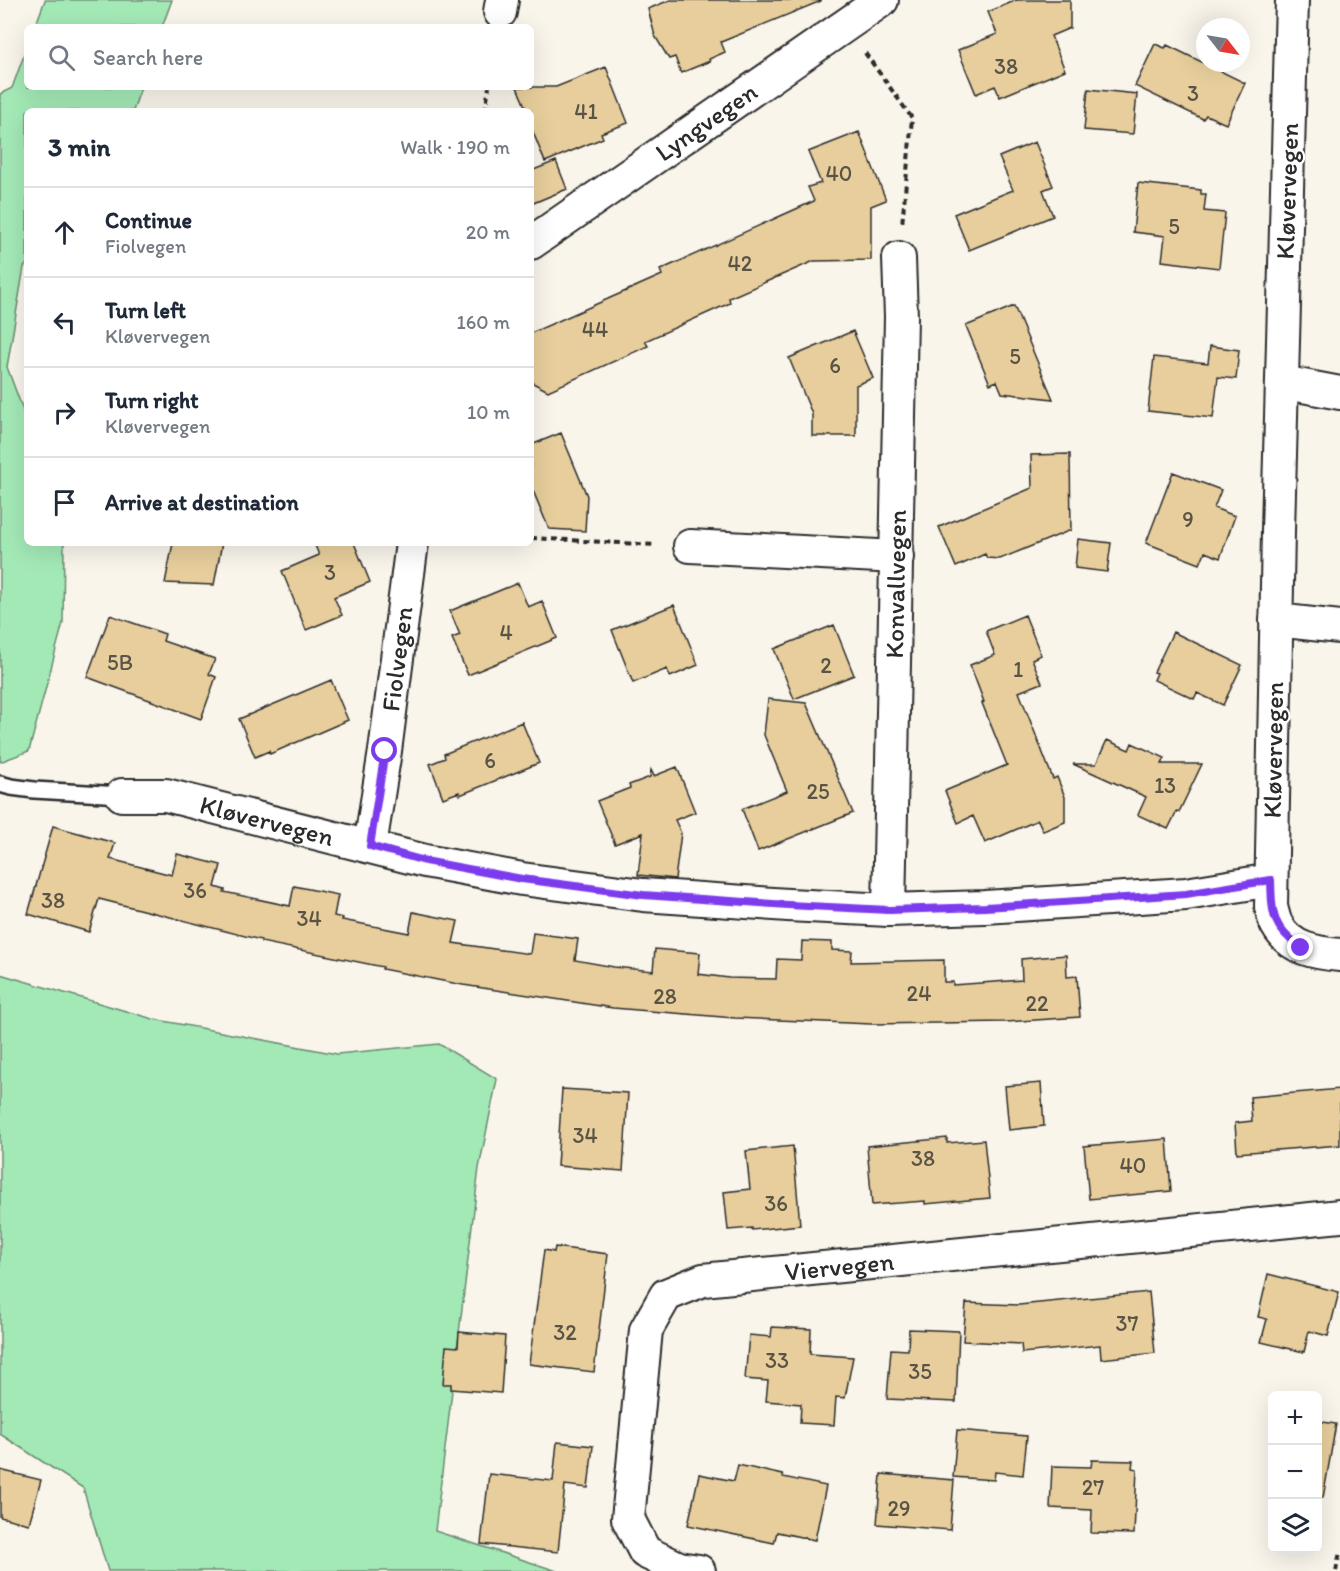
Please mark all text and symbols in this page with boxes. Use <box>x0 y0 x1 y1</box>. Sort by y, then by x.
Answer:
north arrow <box>1196 18 1250 72</box>
search box <box>24 24 534 90</box>
icon: search <box>45 41 78 74</box>
text: Search here <box>93 44 203 71</box>
house number: 38 <box>994 53 1018 80</box>
street label: Lyngvegen <box>649 75 763 168</box>
house number: 3 <box>1187 80 1199 107</box>
house number: 41 <box>574 98 598 125</box>
street label: Kløvervegen <box>1269 122 1305 260</box>
text: 3 min <box>48 131 110 163</box>
text: Walk · 190 m <box>400 135 510 159</box>
house number: 40 <box>826 160 852 187</box>
text: Continue <box>105 207 192 234</box>
house number: 5 <box>1168 213 1180 240</box>
icon: ahead <box>48 216 81 249</box>
text: 20 m <box>466 220 510 244</box>
text: Fiolvegen <box>105 234 186 258</box>
house number: 42 <box>728 250 753 277</box>
text: Turn left <box>105 297 186 324</box>
icon: left <box>48 306 81 339</box>
text: 160 m <box>457 310 510 334</box>
house number: 44 <box>582 316 608 343</box>
text: Kløvervegen <box>105 324 210 348</box>
house number: 5 <box>1009 343 1021 370</box>
house number: 6 <box>829 352 841 379</box>
text: Turn right <box>105 387 199 414</box>
icon: right <box>48 396 81 429</box>
text: 10 m <box>467 400 510 424</box>
text: Kløvervegen <box>105 414 210 438</box>
icon: arrive <box>48 486 81 519</box>
text: Arrive at destination <box>105 489 299 516</box>
house number: 9 <box>1182 506 1194 533</box>
street label: Konvallvegen <box>878 509 913 659</box>
house number: 3 <box>324 559 336 586</box>
street label: Fiolvegen <box>374 604 420 713</box>
house number: 4 <box>499 619 513 646</box>
house number: 5B <box>107 649 133 676</box>
house number: 2 <box>820 652 832 679</box>
house number: 1 <box>1013 656 1023 683</box>
street label: Kløvervegen <box>1256 681 1290 819</box>
route start <box>371 737 397 763</box>
house number: 6 <box>484 747 496 774</box>
house number: 13 <box>1154 772 1176 799</box>
house number: 25 <box>806 778 830 805</box>
street label: Kløvervegen <box>196 788 337 853</box>
house number: 36 <box>183 877 207 904</box>
house number: 38 <box>41 887 65 914</box>
house number: 34 <box>296 905 322 932</box>
route end <box>1287 934 1313 960</box>
house number: 24 <box>907 980 931 1007</box>
house number: 28 <box>653 983 677 1010</box>
house number: 22 <box>1025 990 1049 1017</box>
house number: 34 <box>572 1122 598 1149</box>
house number: 38 <box>911 1145 935 1172</box>
house number: 40 <box>1120 1152 1146 1179</box>
house number: 36 <box>764 1190 788 1217</box>
street label: Viervegen <box>783 1245 896 1288</box>
house number: 37 <box>1116 1310 1139 1337</box>
house number: 32 <box>553 1319 577 1346</box>
house number: 33 <box>765 1347 789 1374</box>
house number: 35 <box>908 1358 932 1385</box>
map controls <box>1268 1391 1322 1553</box>
button: + <box>1268 1391 1322 1445</box>
button: − <box>1268 1445 1322 1499</box>
house number: 27 <box>1082 1474 1104 1501</box>
house number: 29 <box>887 1495 911 1522</box>
button: layers <box>1268 1499 1322 1553</box>

